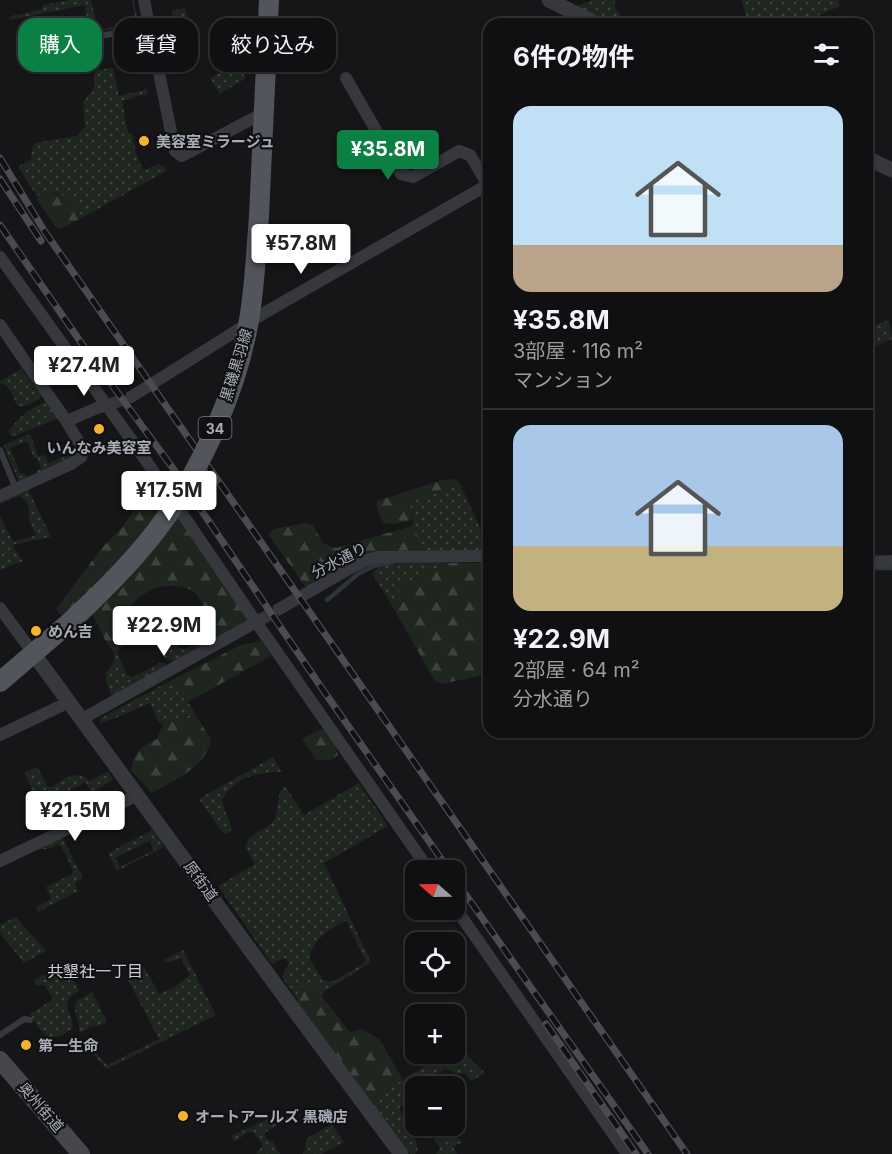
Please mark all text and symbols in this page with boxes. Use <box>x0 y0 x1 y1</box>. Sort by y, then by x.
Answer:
chip: 購入 <box>18 18 102 72</box>
chip: 賃貸 <box>114 18 198 72</box>
chip: 絞り込み <box>210 18 336 72</box>
icon: filters <box>810 38 843 71</box>
text: 6件の物件 <box>513 41 634 72</box>
pin: ¥35.8M <box>339 130 437 181</box>
place label: 美容室ミラージュ <box>156 132 275 151</box>
marker: 美容室ミラージュ <box>137 134 151 148</box>
text: ¥35.8M <box>351 137 425 161</box>
icon: home <box>624 145 732 253</box>
pin: ¥57.8M <box>252 224 350 275</box>
text: ¥57.8M <box>265 231 337 255</box>
text: ¥35.8M <box>513 304 610 335</box>
street label: 黒磯黒羽線 <box>216 326 256 404</box>
text: 3部屋 · 116 m² <box>513 339 643 363</box>
pin: ¥27.4M <box>35 346 133 397</box>
text: ¥27.4M <box>48 353 120 377</box>
text: マンション <box>513 368 613 392</box>
road number: 34 <box>198 417 232 439</box>
marker: いんなみ美容室 <box>92 422 106 436</box>
place label: いんなみ美容室 <box>46 438 152 457</box>
icon: home <box>624 464 732 572</box>
pin: ¥17.5M <box>120 471 218 522</box>
text: ¥17.5M <box>135 478 203 502</box>
street label: 分水通り <box>308 538 370 582</box>
pin: ¥22.9M <box>115 606 213 657</box>
text: ¥22.9M <box>127 613 201 637</box>
place label: めん吉 <box>48 622 93 641</box>
text: ¥22.9M <box>513 623 610 654</box>
marker: めん吉 <box>29 624 43 638</box>
text: 2部屋 · 64 m² <box>513 658 640 682</box>
text: 分水通り <box>513 687 593 711</box>
pin: ¥21.5M <box>26 791 124 842</box>
text: ¥21.5M <box>40 798 110 822</box>
street label: 原街道 <box>180 857 222 905</box>
north arrow <box>405 860 465 920</box>
map controls <box>405 860 465 1136</box>
button: locate <box>405 932 465 992</box>
district label: 共墾社一丁目 <box>47 961 143 981</box>
button: + <box>405 1004 465 1064</box>
place label: 第一生命 <box>38 1036 99 1055</box>
marker: 第一生命 <box>19 1038 33 1052</box>
button: − <box>405 1076 465 1136</box>
street label: 奥州街道 <box>14 1078 68 1136</box>
place label: オートアールズ 黒磯店 <box>195 1107 348 1126</box>
marker: オートアールズ 黒磯店 <box>176 1109 190 1123</box>

